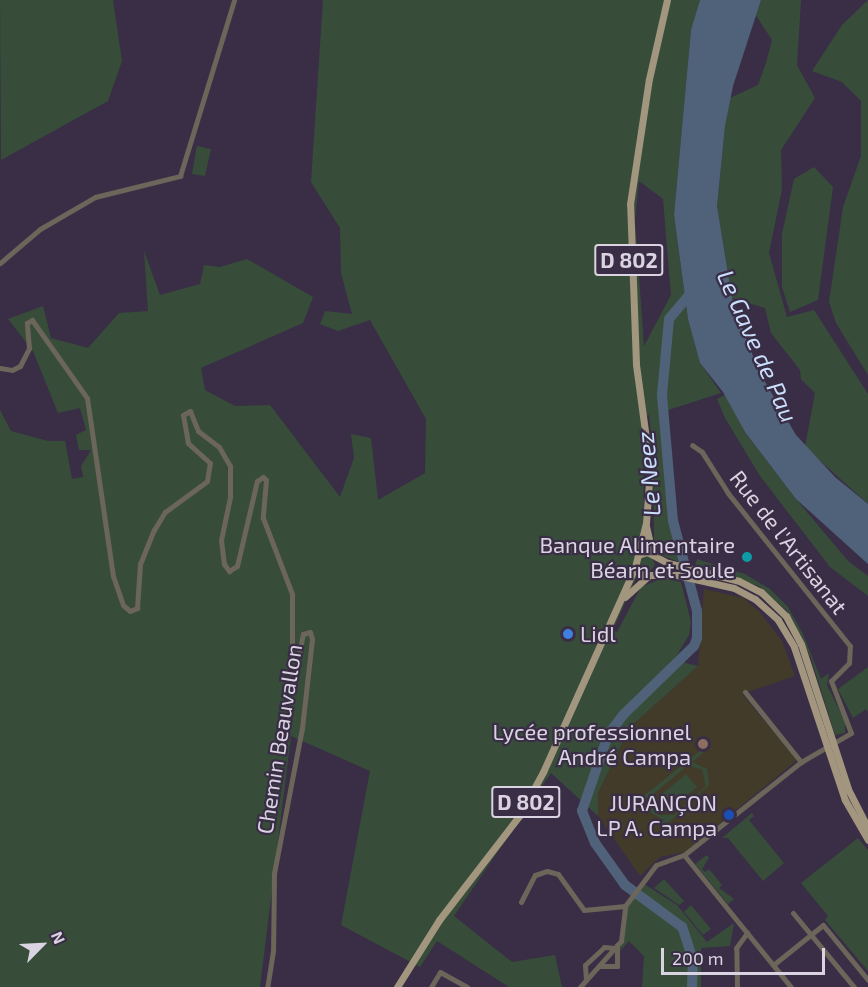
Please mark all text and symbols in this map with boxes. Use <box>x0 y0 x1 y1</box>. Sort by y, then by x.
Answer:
road number: D 802 <box>593 242 665 278</box>
water label: Le Gave de Pau <box>712 266 804 426</box>
water label: Le Neez <box>630 430 666 518</box>
street label: Rue de l'Artisanat <box>725 465 853 619</box>
place label: Banque Alimentaire Béarn et Soule <box>539 531 735 582</box>
marker: Banque Alimentaire Béarn et Soule <box>740 550 754 564</box>
place label: Lidl <box>580 621 616 647</box>
marker: Lidl <box>561 627 575 641</box>
street label: Chemin Beauvallon <box>251 642 307 836</box>
place label: Lycée professionnel André Campa <box>493 718 691 770</box>
marker: Lycée professionnel André Campa <box>696 737 710 751</box>
road number: D 802 <box>490 784 562 820</box>
place label: JURANÇON LP A. Campa <box>595 789 717 840</box>
marker: JURANÇON LP A. Campa <box>722 808 736 822</box>
north arrow <box>12 915 72 975</box>
text: N <box>48 928 70 947</box>
scale bar <box>664 936 828 974</box>
text: 200 m <box>672 947 724 969</box>

